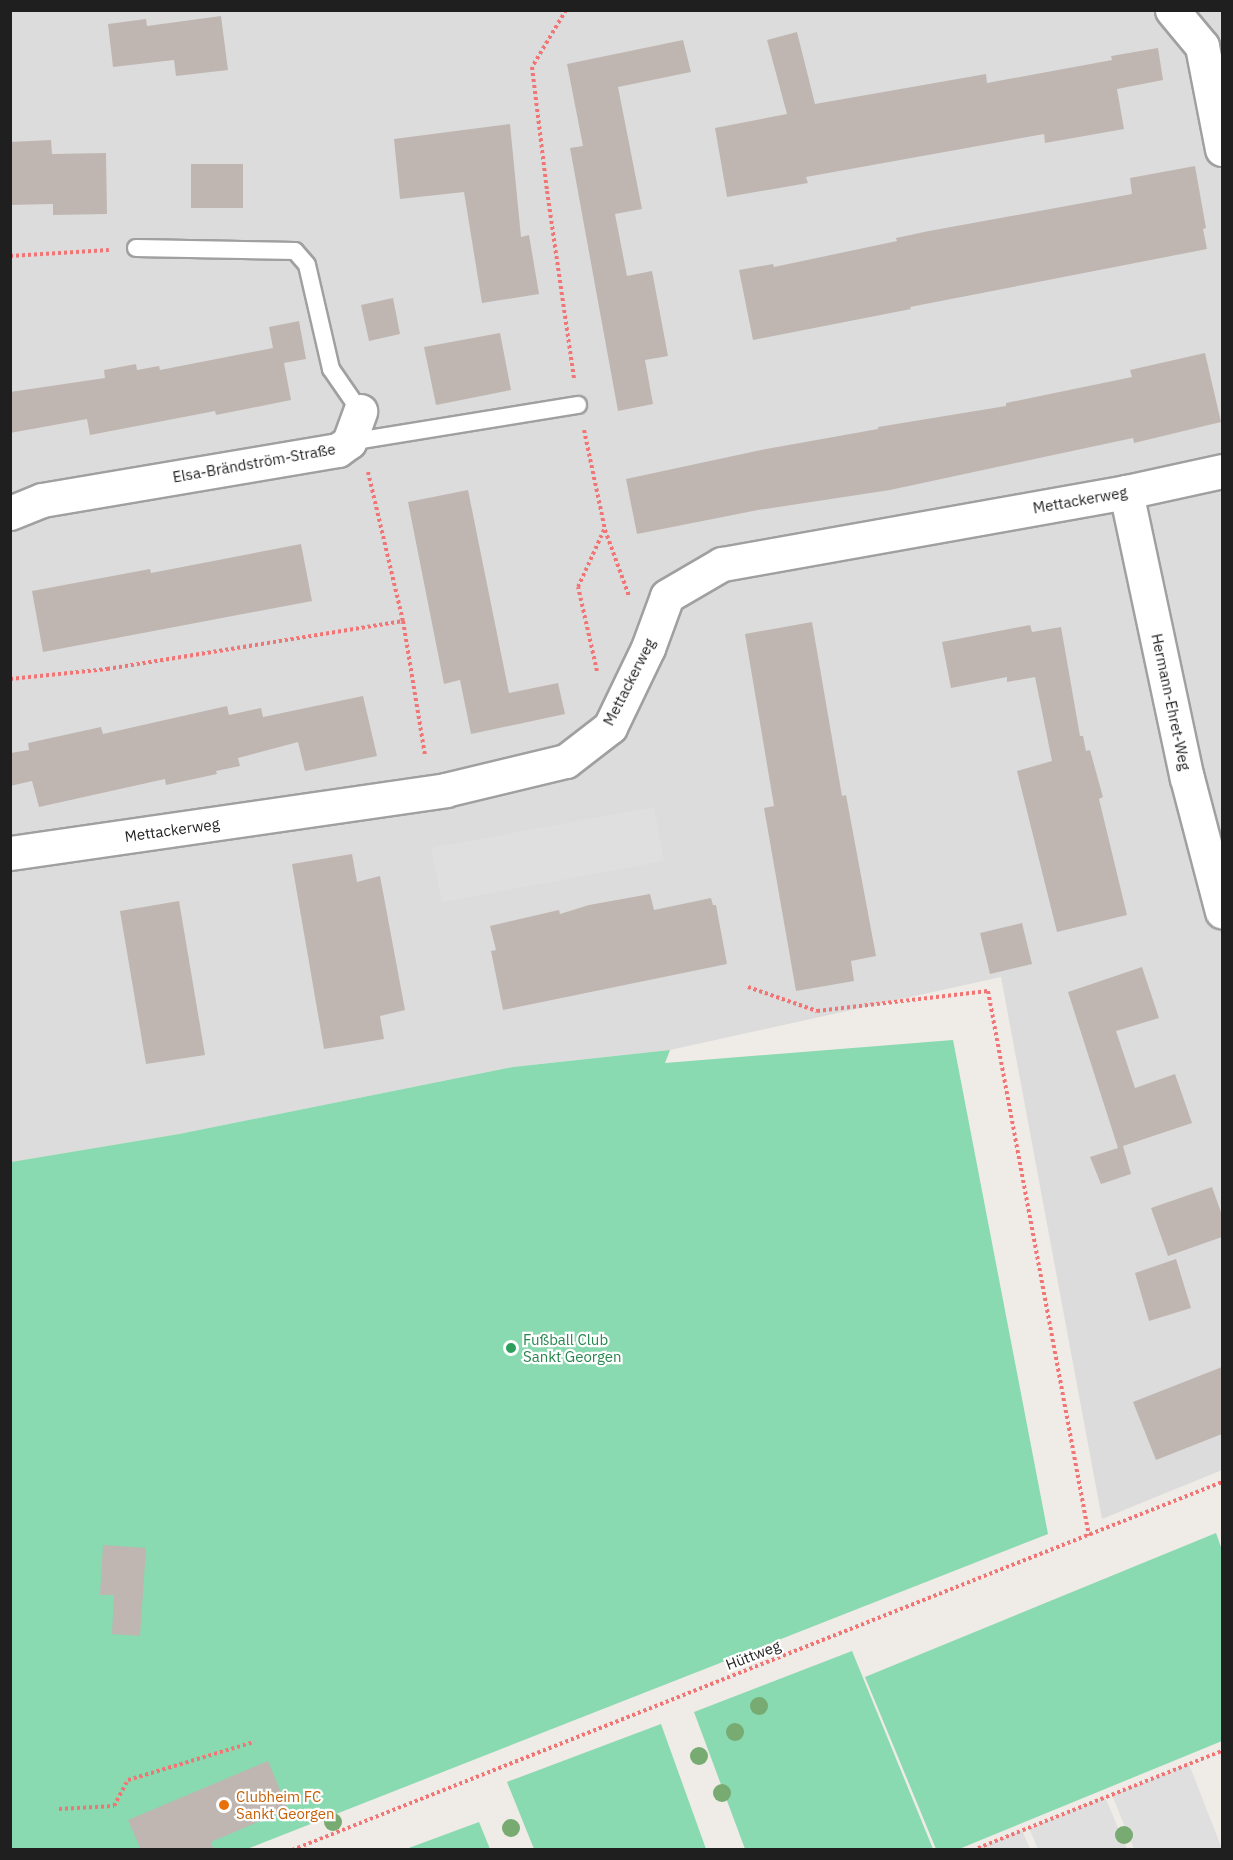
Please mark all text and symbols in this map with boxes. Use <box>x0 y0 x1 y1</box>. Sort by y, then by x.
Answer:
street label: Elsa-Brändström-Straße <box>171 440 337 486</box>
street label: Mettackerweg <box>1031 483 1129 517</box>
street label: Hermann-Ehret-Weg <box>1148 632 1194 772</box>
street label: Mettackerweg <box>599 635 659 729</box>
street label: Mettackerweg <box>123 814 221 846</box>
place label: Fußball Club Sankt Georgen <box>523 1330 622 1365</box>
marker: Fußball Club Sankt Georgen <box>504 1341 518 1355</box>
street label: Hüttweg <box>723 1636 783 1674</box>
place label: Clubheim FC Sankt Georgen <box>236 1787 335 1822</box>
marker: Clubheim FC Sankt Georgen <box>217 1798 231 1812</box>

